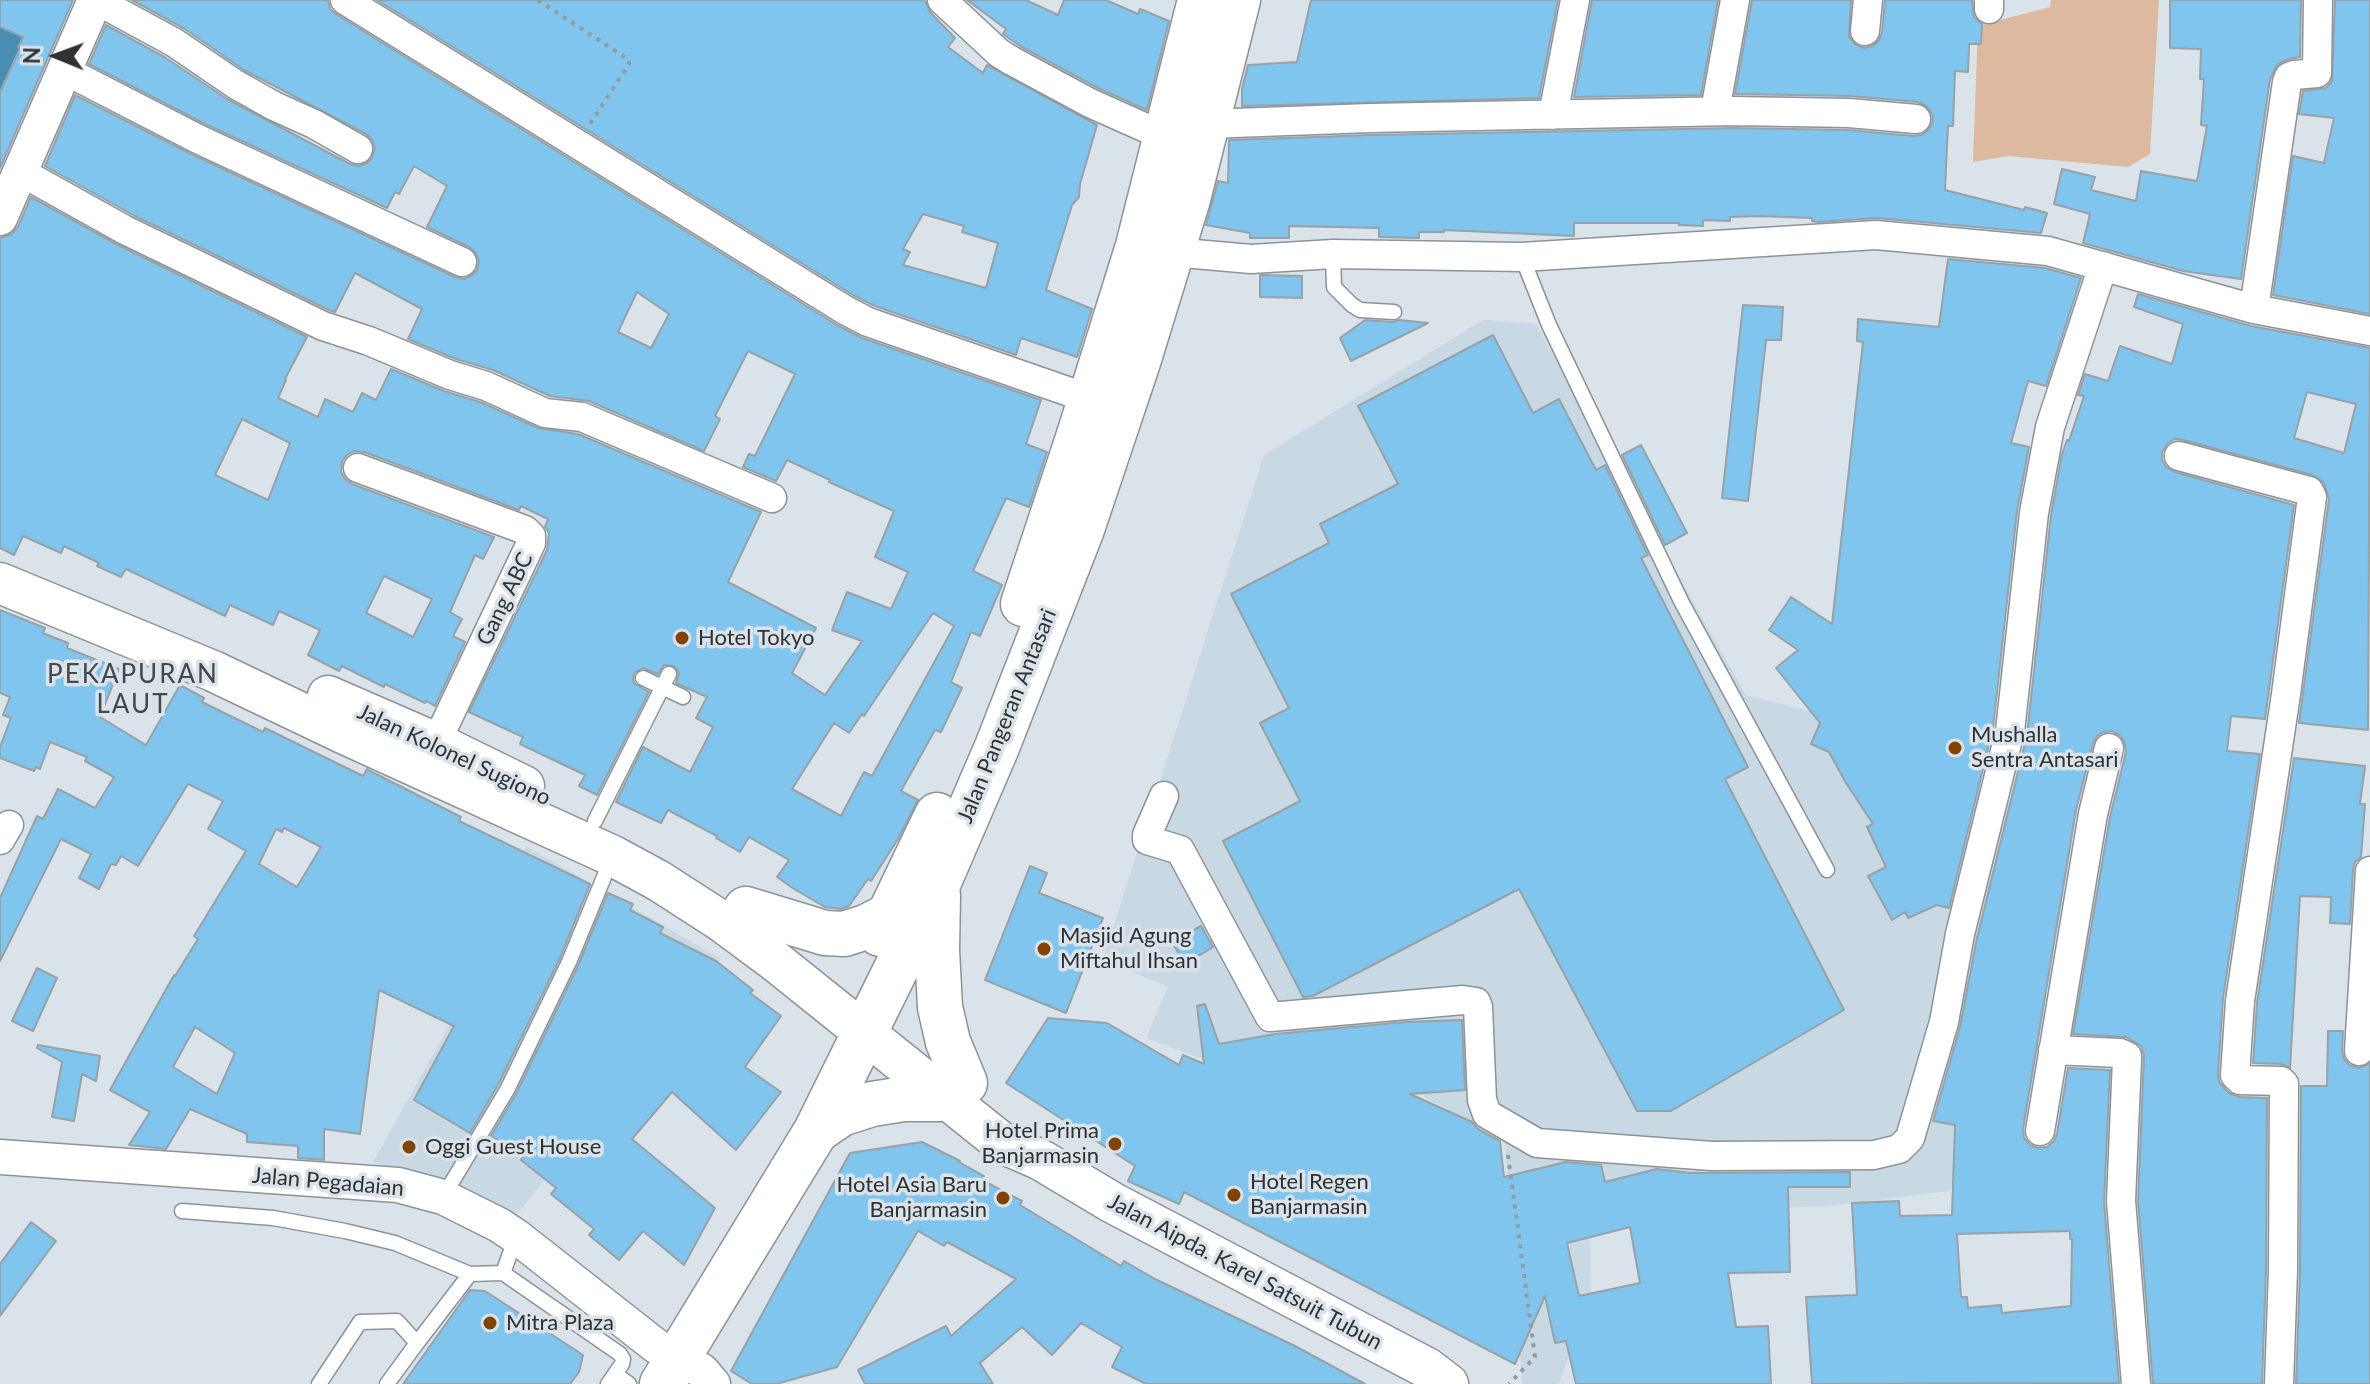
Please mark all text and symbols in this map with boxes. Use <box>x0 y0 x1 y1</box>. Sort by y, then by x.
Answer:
north arrow <box>16 16 96 96</box>
text: N <box>18 47 45 64</box>
street label: Gang ABC <box>471 548 539 650</box>
street label: Jalan Pangeran Antasari <box>952 605 1062 827</box>
place label: Hotel Tokyo <box>698 625 814 651</box>
marker: Hotel Tokyo <box>673 629 691 647</box>
district label: PEKAPURAN LAUT <box>47 659 219 720</box>
street label: Jalan Kolonel Sugiono <box>353 699 555 811</box>
place label: Mushalla Sentra Antasari <box>1971 722 2118 774</box>
marker: Mushalla Sentra Antasari <box>1946 739 1964 757</box>
place label: Masjid Agung Miftahul Ihsan <box>1060 923 1198 974</box>
marker: Masjid Agung Miftahul Ihsan <box>1035 940 1053 958</box>
place label: Hotel Prima Banjarmasin <box>981 1118 1099 1170</box>
place label: Oggi Guest House <box>425 1134 601 1160</box>
marker: Hotel Prima Banjarmasin <box>1106 1135 1124 1153</box>
marker: Oggi Guest House <box>400 1138 418 1156</box>
street label: Jalan Pegadaian <box>251 1162 405 1202</box>
place label: Hotel Regen Banjarmasin <box>1250 1169 1369 1220</box>
place label: Hotel Asia Baru Banjarmasin <box>836 1172 987 1224</box>
marker: Hotel Regen Banjarmasin <box>1225 1186 1243 1204</box>
street label: Jalan Aipda. Karel Satsuit Tubun <box>1103 1188 1387 1356</box>
marker: Hotel Asia Baru Banjarmasin <box>994 1189 1012 1207</box>
place label: Mitra Plaza <box>506 1310 614 1336</box>
marker: Mitra Plaza <box>481 1314 499 1332</box>

